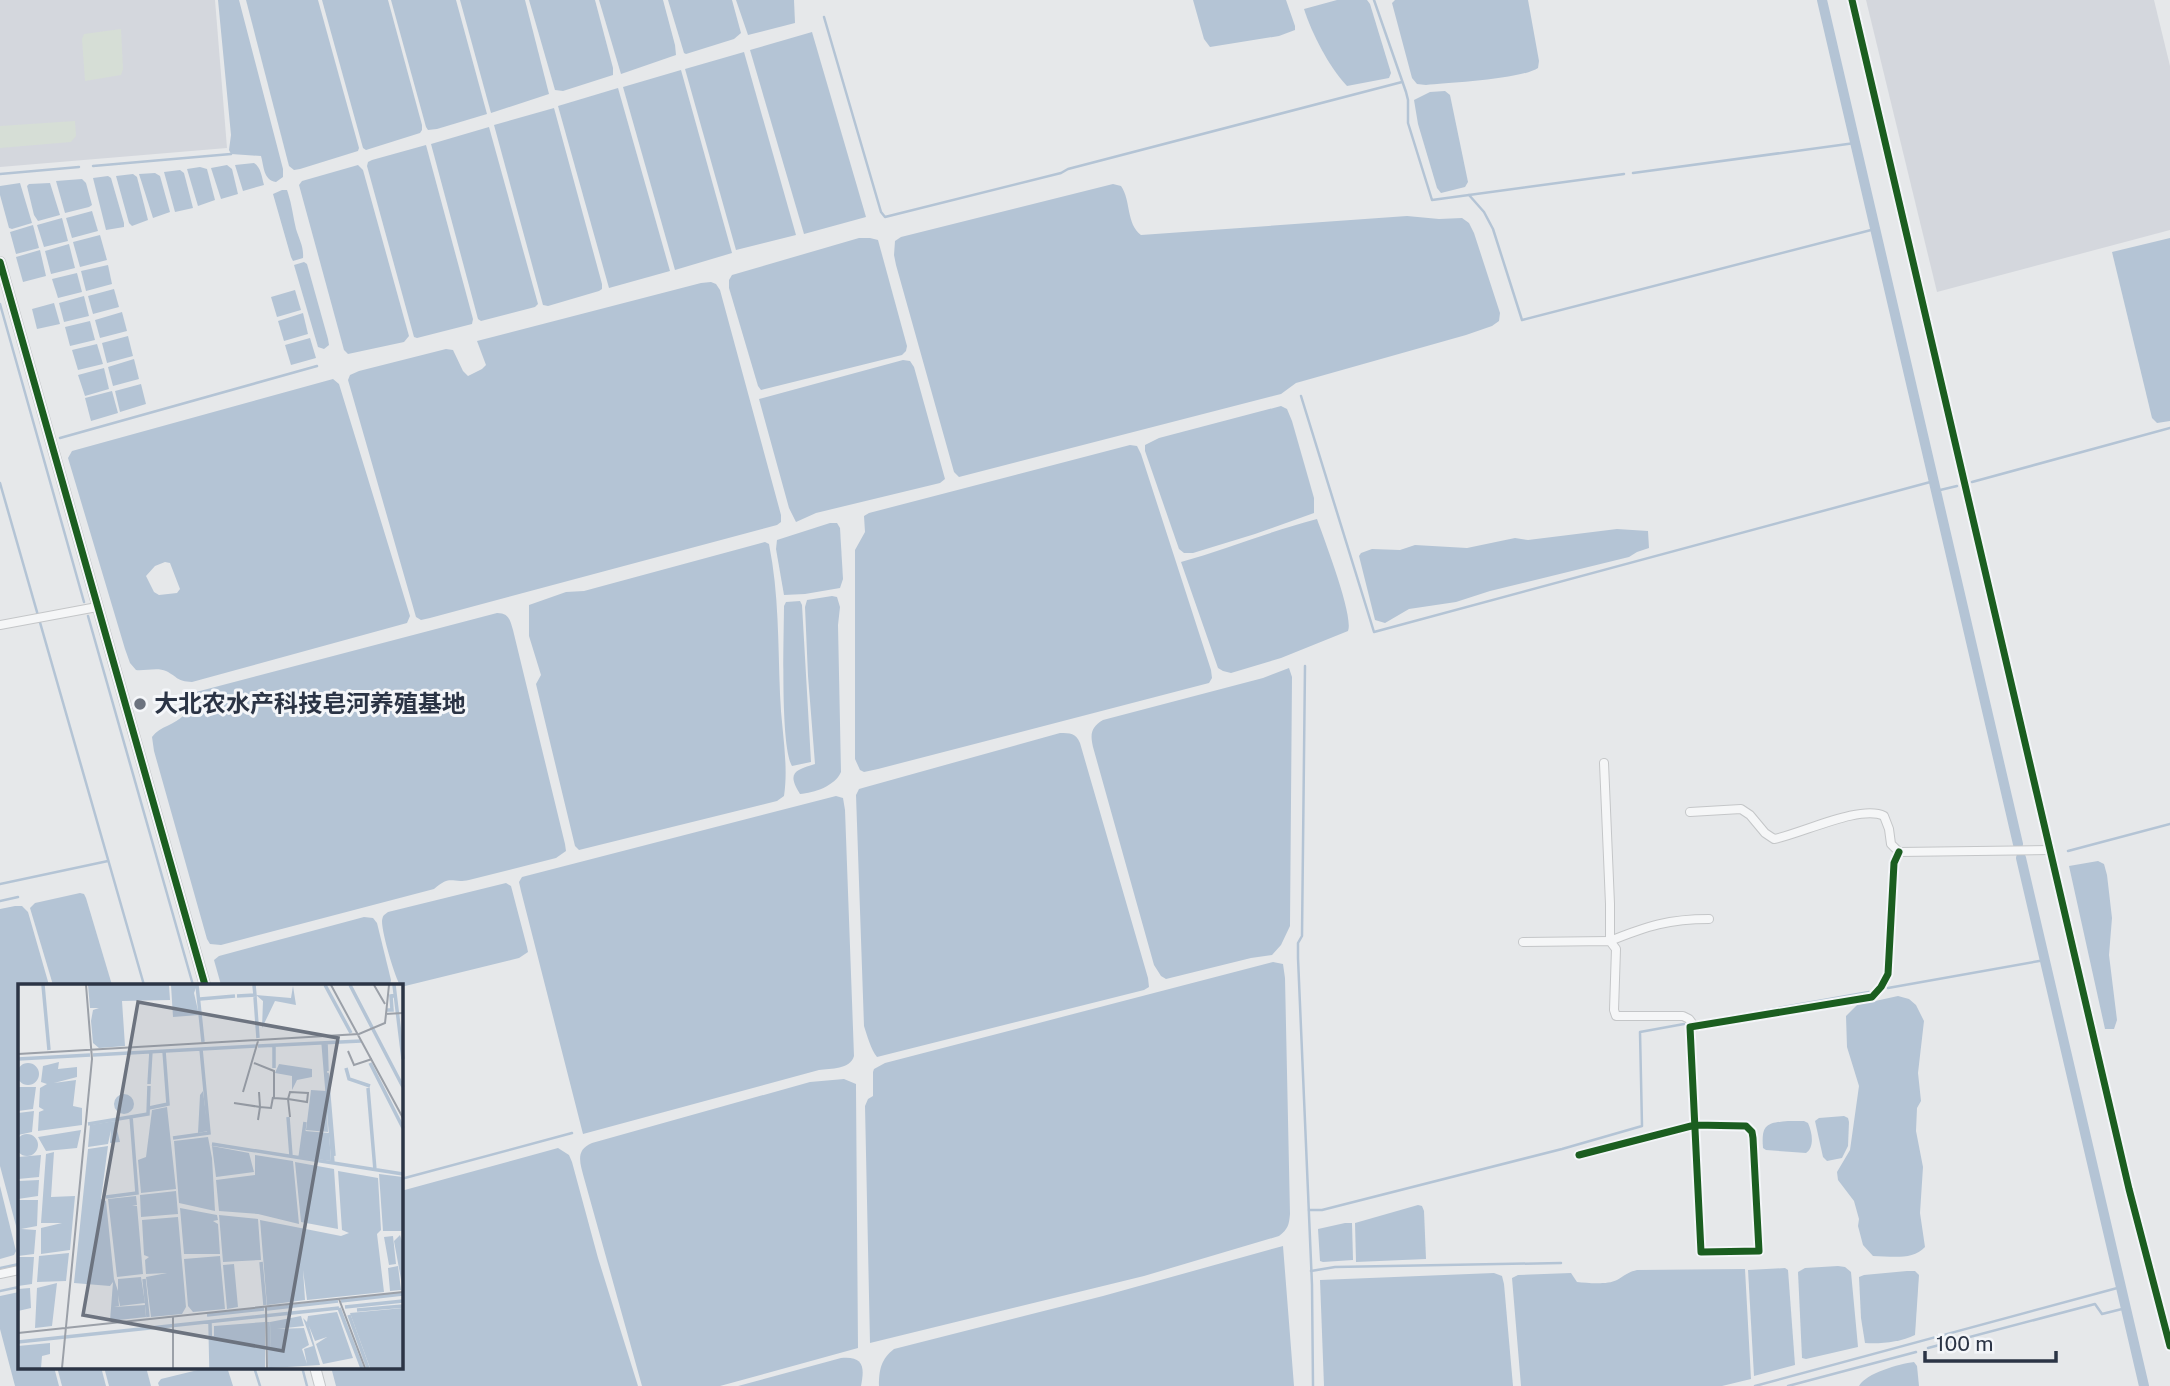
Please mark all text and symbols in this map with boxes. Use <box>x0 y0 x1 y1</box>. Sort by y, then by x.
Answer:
place label: 大北农水产科技皂河养殖基地 <box>154 689 466 717</box>
marker: 大北农水产科技皂河养殖基地 <box>132 696 148 712</box>
inset map <box>18 984 402 1368</box>
scale bar <box>1925 1320 2056 1364</box>
text: 100 m <box>1936 1331 1993 1356</box>

